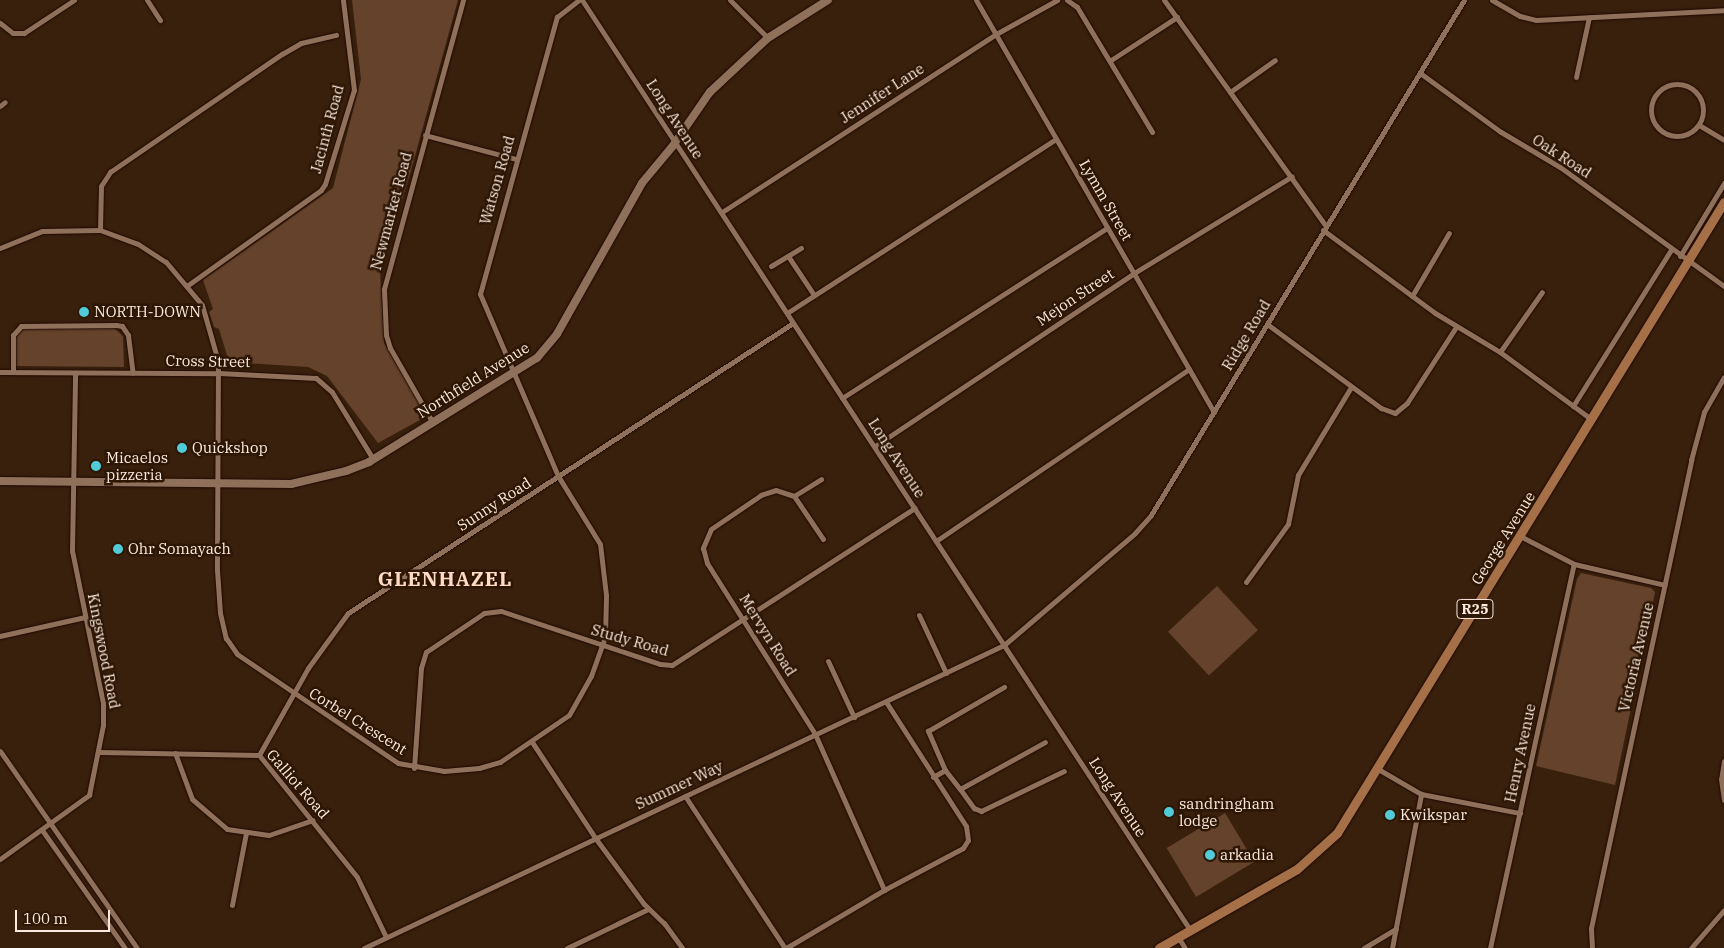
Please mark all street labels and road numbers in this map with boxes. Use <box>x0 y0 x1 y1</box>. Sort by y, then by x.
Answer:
street label: Jennifer Lane <box>837 59 927 127</box>
street label: Long Avenue <box>643 76 707 162</box>
street label: Jacinth Road <box>307 83 347 175</box>
street label: Oak Road <box>1529 130 1595 182</box>
street label: Watson Road <box>476 134 518 226</box>
street label: Newmarket Road <box>367 150 415 272</box>
street label: Lymm Street <box>1076 156 1136 244</box>
street label: Mejon Street <box>1033 265 1117 329</box>
street label: Ridge Road <box>1218 296 1274 374</box>
street label: Northfield Avenue <box>414 338 532 422</box>
street label: Cross Street <box>165 351 251 371</box>
street label: Long Avenue <box>865 415 929 501</box>
street label: Sunny Road <box>454 473 534 535</box>
street label: George Avenue <box>1467 488 1539 588</box>
street label: Mervyn Road <box>736 591 800 679</box>
street label: Kingswood Road <box>84 592 124 710</box>
road number: R25 <box>1456 598 1494 620</box>
street label: Victoria Avenue <box>1615 601 1657 713</box>
street label: Study Road <box>589 620 671 660</box>
street label: Corbel Crescent <box>306 684 410 758</box>
street label: Henry Avenue <box>1501 702 1539 804</box>
street label: Galliot Road <box>263 746 333 822</box>
street label: Long Avenue <box>1086 754 1150 840</box>
street label: Summer Way <box>632 757 726 813</box>

